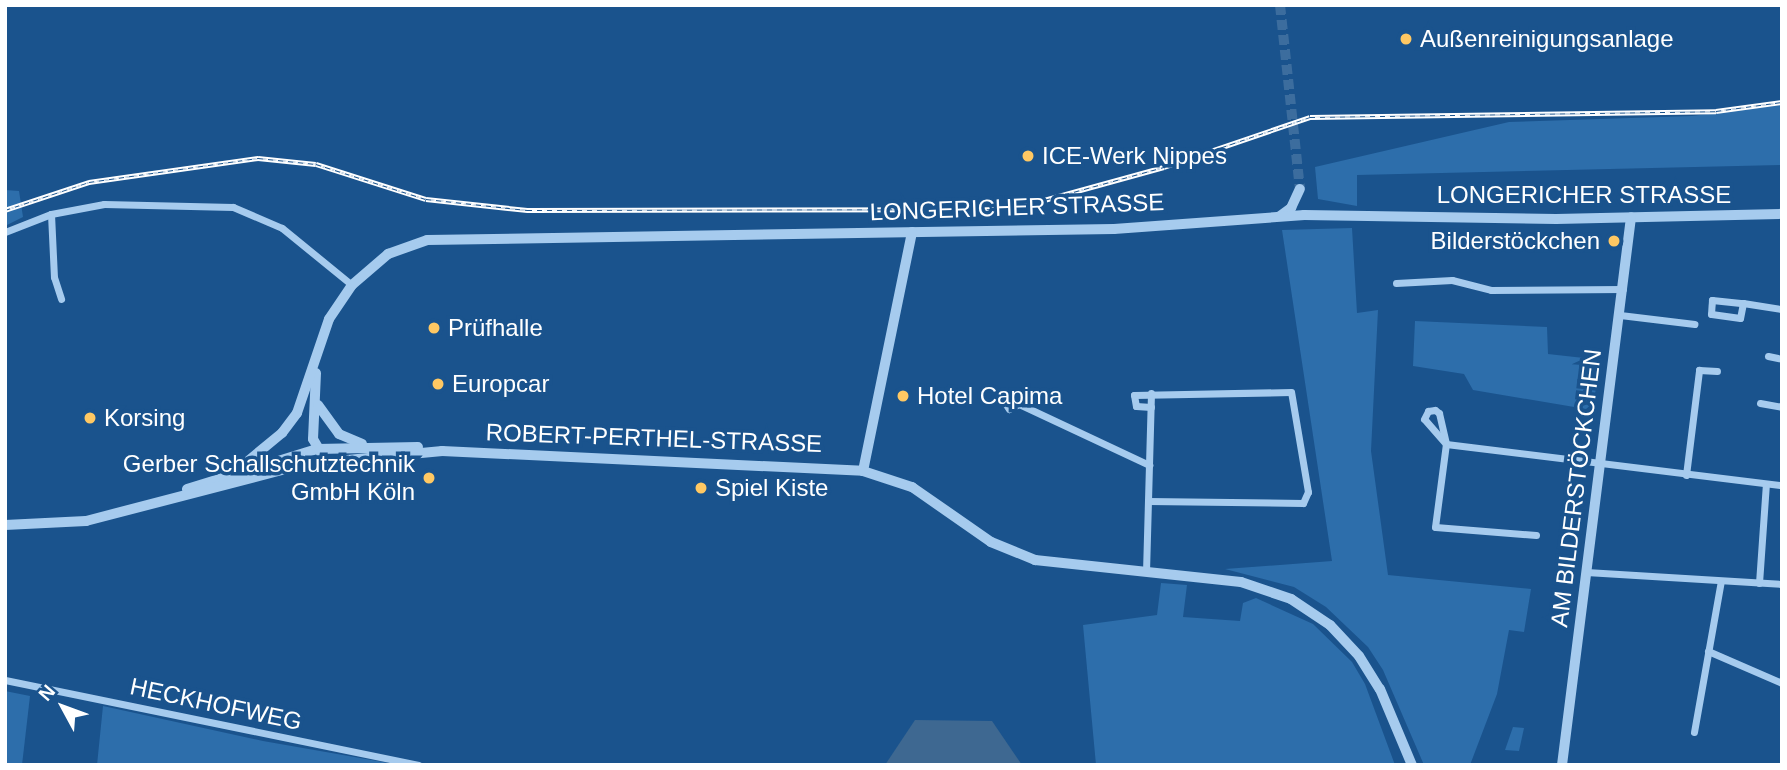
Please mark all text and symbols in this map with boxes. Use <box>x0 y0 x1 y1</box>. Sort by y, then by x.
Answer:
place label: Außenreinigungsanlage <box>1420 25 1674 53</box>
marker: Außenreinigungsanlage <box>1398 31 1414 47</box>
place label: ICE-Werk Nippes <box>1042 142 1227 170</box>
marker: ICE-Werk Nippes <box>1020 148 1036 164</box>
street label: LONGERICHER STRASSE <box>1437 181 1731 209</box>
street label: LONGERICHER STRASSE <box>869 187 1165 227</box>
place label: Bilderstöckchen <box>1431 227 1600 255</box>
marker: Bilderstöckchen <box>1606 233 1622 249</box>
place label: Prüfhalle <box>448 314 543 342</box>
marker: Prüfhalle <box>426 320 442 336</box>
street label: AM BILDERSTÖCKCHEN <box>1545 347 1607 629</box>
place label: Europcar <box>452 370 549 398</box>
marker: Europcar <box>430 376 446 392</box>
place label: Hotel Capima <box>917 382 1062 410</box>
marker: Hotel Capima <box>895 388 911 404</box>
place label: Korsing <box>104 404 185 432</box>
marker: Korsing <box>82 410 98 426</box>
street label: ROBERT-PERTHEL-STRASSE <box>485 418 823 458</box>
place label: Gerber Schallschutztechnik GmbH Köln <box>123 450 415 506</box>
marker: Gerber Schallschutztechnik GmbH Köln <box>421 470 437 486</box>
place label: Spiel Kiste <box>715 474 828 502</box>
marker: Spiel Kiste <box>693 480 709 496</box>
north arrow <box>28 672 98 742</box>
street label: HECKHOFWEG <box>128 672 304 736</box>
text: N <box>34 681 59 705</box>

